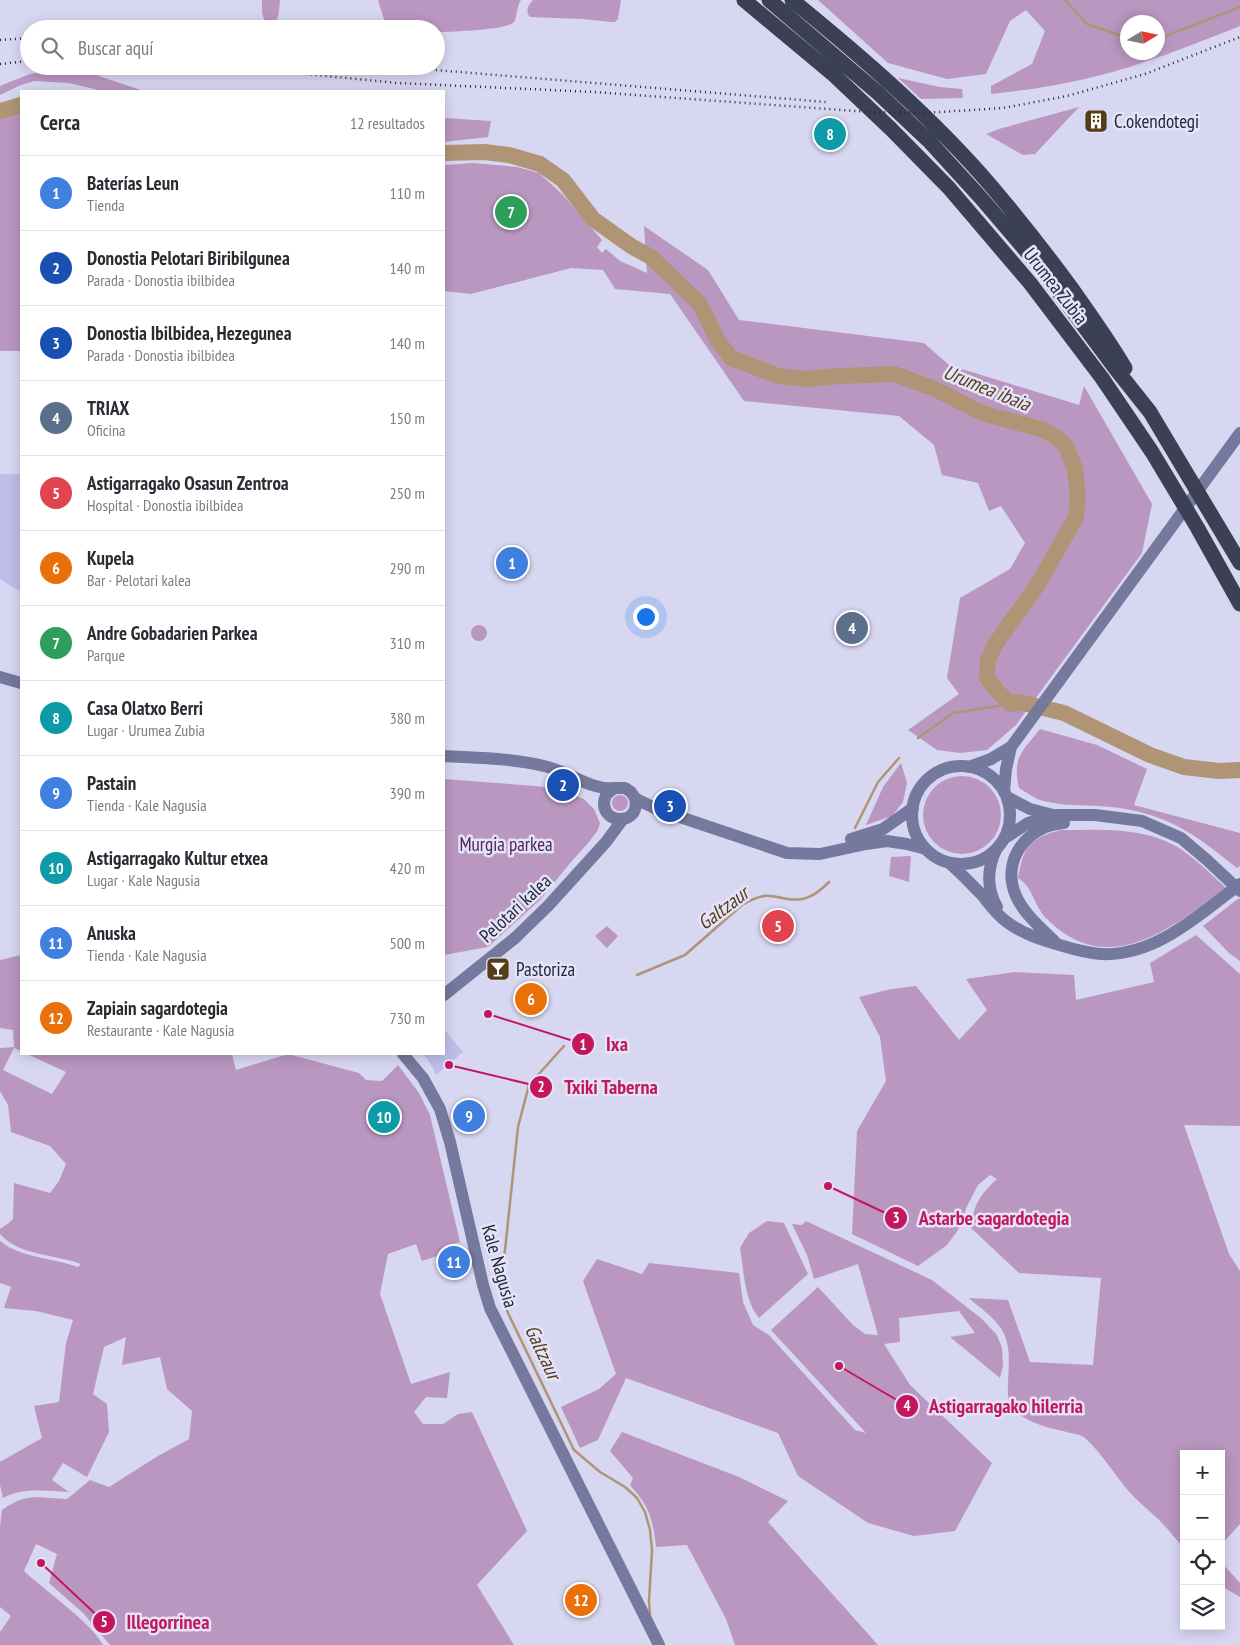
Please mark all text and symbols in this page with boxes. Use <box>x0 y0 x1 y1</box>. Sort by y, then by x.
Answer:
north arrow <box>1120 15 1165 60</box>
search box <box>20 20 445 75</box>
icon: search <box>38 34 66 62</box>
text: Buscar aquí <box>78 36 153 60</box>
building icon: C.okendotegi <box>1083 108 1109 134</box>
text: Cerca <box>40 109 80 136</box>
place label: C.okendotegi <box>1114 109 1199 133</box>
text: 12 resultados <box>350 113 425 133</box>
pin: 8 <box>814 115 846 153</box>
text: Baterías Leun <box>87 171 179 195</box>
text: 1 <box>52 183 60 203</box>
text: 110 m <box>390 183 425 203</box>
pin: 7 <box>495 193 527 231</box>
text: Tienda <box>87 195 125 215</box>
street label: Urumea Zubia <box>1018 243 1094 329</box>
text: Donostia Pelotari Biribilgunea <box>87 246 290 270</box>
text: 2 <box>52 258 60 278</box>
text: 140 m <box>390 258 425 278</box>
text: Parada · Donostia ibilbidea <box>87 270 235 290</box>
text: Donostia Ibilbidea, Hezegunea <box>87 321 292 345</box>
text: 3 <box>52 333 60 353</box>
text: 140 m <box>390 333 425 353</box>
text: Parada · Donostia ibilbidea <box>87 345 235 365</box>
water label: Urumea ibaia <box>940 359 1035 418</box>
text: TRIAX <box>87 396 129 420</box>
text: 4 <box>52 408 60 428</box>
text: 150 m <box>390 408 425 428</box>
text: Oficina <box>87 420 125 440</box>
text: Astigarragako Osasun Zentroa <box>87 471 289 495</box>
text: 5 <box>52 483 60 503</box>
text: 250 m <box>390 483 425 503</box>
text: Hospital · Donostia ibilbidea <box>87 495 243 515</box>
pin: 1 <box>496 544 528 582</box>
text: Kupela <box>87 546 134 570</box>
text: 6 <box>52 558 60 578</box>
text: 290 m <box>390 558 425 578</box>
text: Bar · Pelotari kalea <box>87 570 191 590</box>
your location <box>633 604 659 630</box>
pin: 4 <box>836 609 868 647</box>
text: Andre Gobadarien Parkea <box>87 621 258 645</box>
text: 7 <box>52 633 60 653</box>
text: 310 m <box>390 633 425 653</box>
text: Parque <box>87 645 125 665</box>
text: Casa Olatxo Berri <box>87 696 203 720</box>
text: 8 <box>52 708 60 728</box>
text: 380 m <box>390 708 425 728</box>
text: Lugar · Urumea Zubia <box>87 720 205 740</box>
pin: 2 <box>547 766 579 804</box>
text: Pastain <box>87 771 136 795</box>
text: 9 <box>52 783 60 803</box>
text: 390 m <box>390 783 425 803</box>
pin: 3 <box>654 787 686 825</box>
text: Tienda · Kale Nagusia <box>87 795 207 815</box>
park label: Murgia parkea <box>459 832 553 856</box>
text: Astigarragako Kultur etxea <box>87 846 268 870</box>
text: 10 <box>48 858 64 878</box>
text: 420 m <box>390 858 425 878</box>
street label: Pelotari kalea <box>474 869 556 947</box>
text: Lugar · Kale Nagusia <box>87 870 200 890</box>
water label: Galtzaur <box>692 879 756 936</box>
pin: 5 <box>762 907 794 945</box>
text: Anuska <box>87 921 136 945</box>
text: 11 <box>48 933 64 953</box>
text: 500 m <box>390 933 425 953</box>
text: Tienda · Kale Nagusia <box>87 945 207 965</box>
bar icon: Pastoriza <box>485 956 511 982</box>
place label: Pastoriza <box>516 957 575 981</box>
pin: 6 <box>515 980 547 1018</box>
text: Zapiain sagardotegia <box>87 996 228 1020</box>
text: 12 <box>48 1008 64 1028</box>
text: 730 m <box>390 1008 425 1028</box>
text: Restaurante · Kale Nagusia <box>87 1020 235 1040</box>
callout: Ixa <box>571 1027 638 1062</box>
text: Ixa <box>606 1031 628 1057</box>
text: 1 <box>579 1035 587 1054</box>
callout: Txiki Taberna <box>529 1069 668 1104</box>
text: Txiki Taberna <box>564 1074 658 1100</box>
text: 2 <box>537 1077 545 1096</box>
pin: 9 <box>453 1097 485 1135</box>
pin: 10 <box>368 1098 400 1136</box>
callout: Astarbe sagardotegia <box>884 1200 1079 1235</box>
text: Astarbe sagardotegia <box>918 1205 1069 1231</box>
text: 3 <box>892 1208 900 1227</box>
street label: Kale Nagusia <box>477 1222 523 1310</box>
pin: 11 <box>438 1243 470 1281</box>
water label: Galtzaur <box>519 1321 568 1386</box>
callout: Astigarragako hilerria <box>894 1388 1093 1423</box>
text: Astigarragako hilerria <box>928 1393 1083 1419</box>
text: 4 <box>903 1396 911 1415</box>
map controls <box>1180 1450 1225 1630</box>
button: + <box>1180 1450 1225 1495</box>
button: − <box>1180 1495 1225 1540</box>
button: locate <box>1180 1540 1225 1585</box>
pin: 12 <box>565 1581 597 1619</box>
button: layers <box>1180 1585 1225 1630</box>
callout: Illegorrinea <box>92 1604 220 1639</box>
text: Illegorrinea <box>127 1609 209 1635</box>
text: 5 <box>100 1612 108 1631</box>

